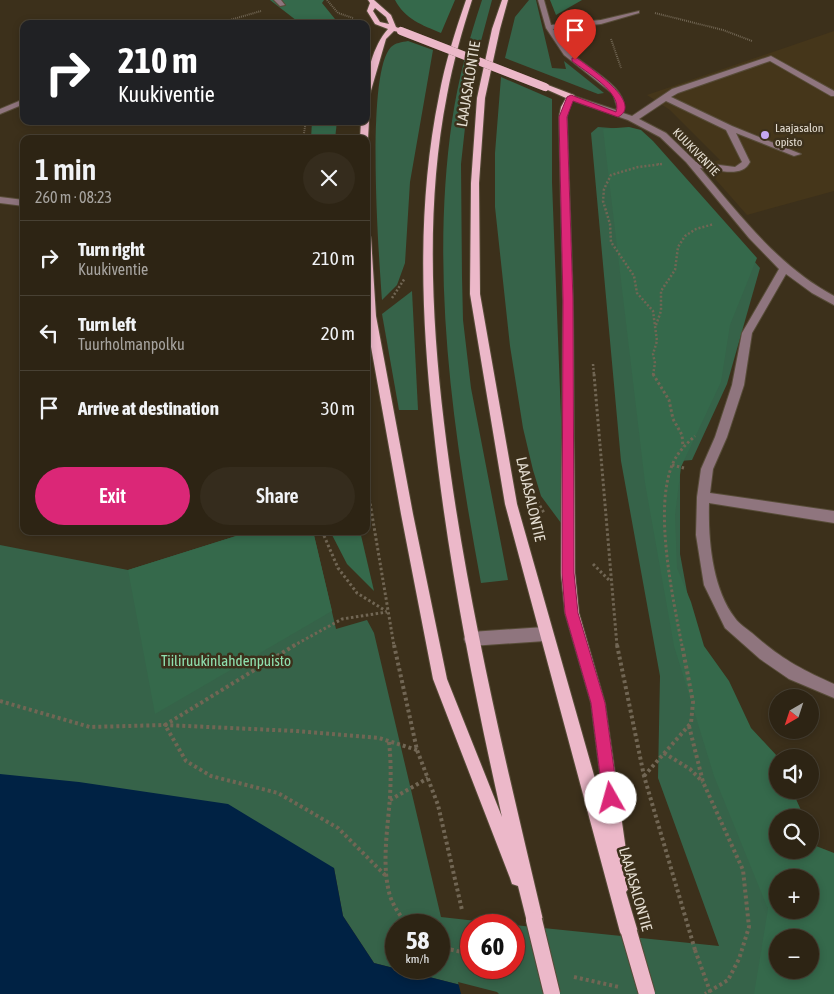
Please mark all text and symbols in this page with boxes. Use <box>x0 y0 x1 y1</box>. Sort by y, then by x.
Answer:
pin <box>554 9 596 60</box>
icon: arrive <box>561 16 589 44</box>
street label: LAAJASALONTIE <box>453 39 483 128</box>
icon: right <box>35 40 100 105</box>
text: 210 m <box>118 40 197 80</box>
text: Kuukiventie <box>118 81 215 107</box>
place label: Laajasalon opisto <box>775 121 823 149</box>
street label: KUUKIVENTIE <box>670 125 722 179</box>
marker: Laajasalon opisto <box>759 129 771 141</box>
text: 1 min <box>35 152 96 186</box>
button: close <box>303 152 355 204</box>
text: 260 m · 08:23 <box>35 188 112 206</box>
text: Turn right <box>78 238 145 260</box>
icon: right <box>35 244 63 272</box>
text: 210 m <box>312 247 355 269</box>
text: Kuukiventie <box>78 260 148 278</box>
text: Turn left <box>78 313 136 335</box>
icon: left <box>35 319 63 347</box>
text: 20 m <box>321 322 355 344</box>
text: Tuurholmanpolku <box>78 335 185 353</box>
icon: arrive <box>35 394 63 422</box>
text: Arrive at destination <box>78 397 219 419</box>
text: 30 m <box>321 397 355 419</box>
street label: LAAJASALONTIE <box>513 455 549 544</box>
button: Exit <box>35 467 190 525</box>
button: Share <box>200 467 355 525</box>
park label: Tiiliruukinlahdenpuisto <box>161 652 291 669</box>
north arrow <box>769 689 819 739</box>
map controls <box>769 689 819 979</box>
button: sound <box>769 749 819 799</box>
position arrow <box>584 771 636 823</box>
button: search <box>769 809 819 859</box>
street label: LAAJASALONTIE <box>616 845 656 933</box>
button: + <box>769 869 819 919</box>
speed limit sign: 60 <box>460 914 525 979</box>
text: 58 <box>406 926 429 954</box>
button: − <box>769 929 819 979</box>
text: km/h <box>406 952 429 966</box>

